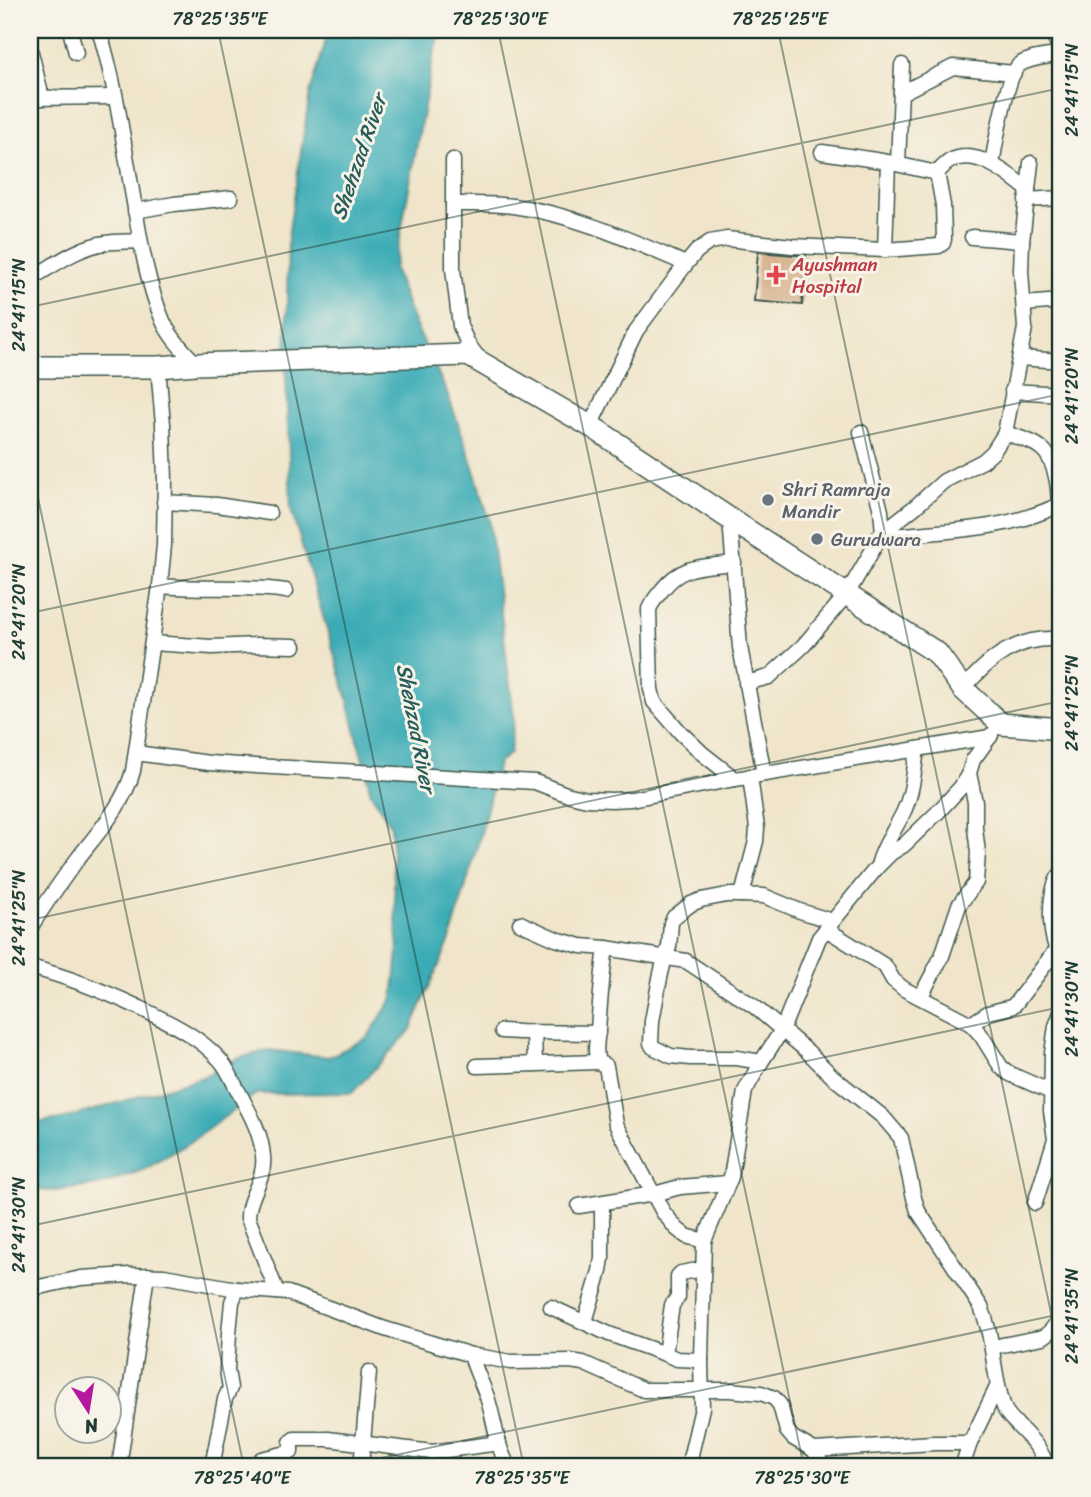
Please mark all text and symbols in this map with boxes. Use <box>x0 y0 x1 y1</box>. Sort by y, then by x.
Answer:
text: 78°25'35"E <box>172 3 269 35</box>
text: 78°25'30"E <box>452 3 549 35</box>
text: 78°25'25"E <box>732 3 829 35</box>
text: 24°41'15"N <box>1056 43 1088 137</box>
water label: Shehzad River <box>320 86 399 225</box>
place label: Ayushman Hospital <box>791 248 878 303</box>
text: 24°41'15"N <box>3 258 35 352</box>
marker: Ayushman Hospital <box>766 265 786 285</box>
text: 24°41'20"N <box>1056 347 1088 444</box>
place label: Shri Ramraja Mandir <box>782 473 891 528</box>
marker: Shri Ramraja Mandir <box>760 492 776 508</box>
place label: Gurudwara <box>831 523 921 556</box>
marker: Gurudwara <box>809 531 825 547</box>
text: 24°41'20"N <box>3 563 35 660</box>
text: 24°41'25"N <box>1056 654 1088 751</box>
water label: Shehzad River <box>385 660 448 799</box>
text: 24°41'25"N <box>3 869 35 966</box>
text: 24°41'30"N <box>1056 960 1088 1057</box>
text: 24°41'30"N <box>3 1176 35 1273</box>
text: 24°41'35"N <box>1056 1268 1088 1364</box>
north arrow <box>52 1374 122 1444</box>
text: N <box>81 1408 102 1444</box>
text: 78°25'40"E <box>193 1462 292 1494</box>
text: 78°25'35"E <box>474 1462 571 1494</box>
text: 78°25'30"E <box>754 1462 851 1494</box>

